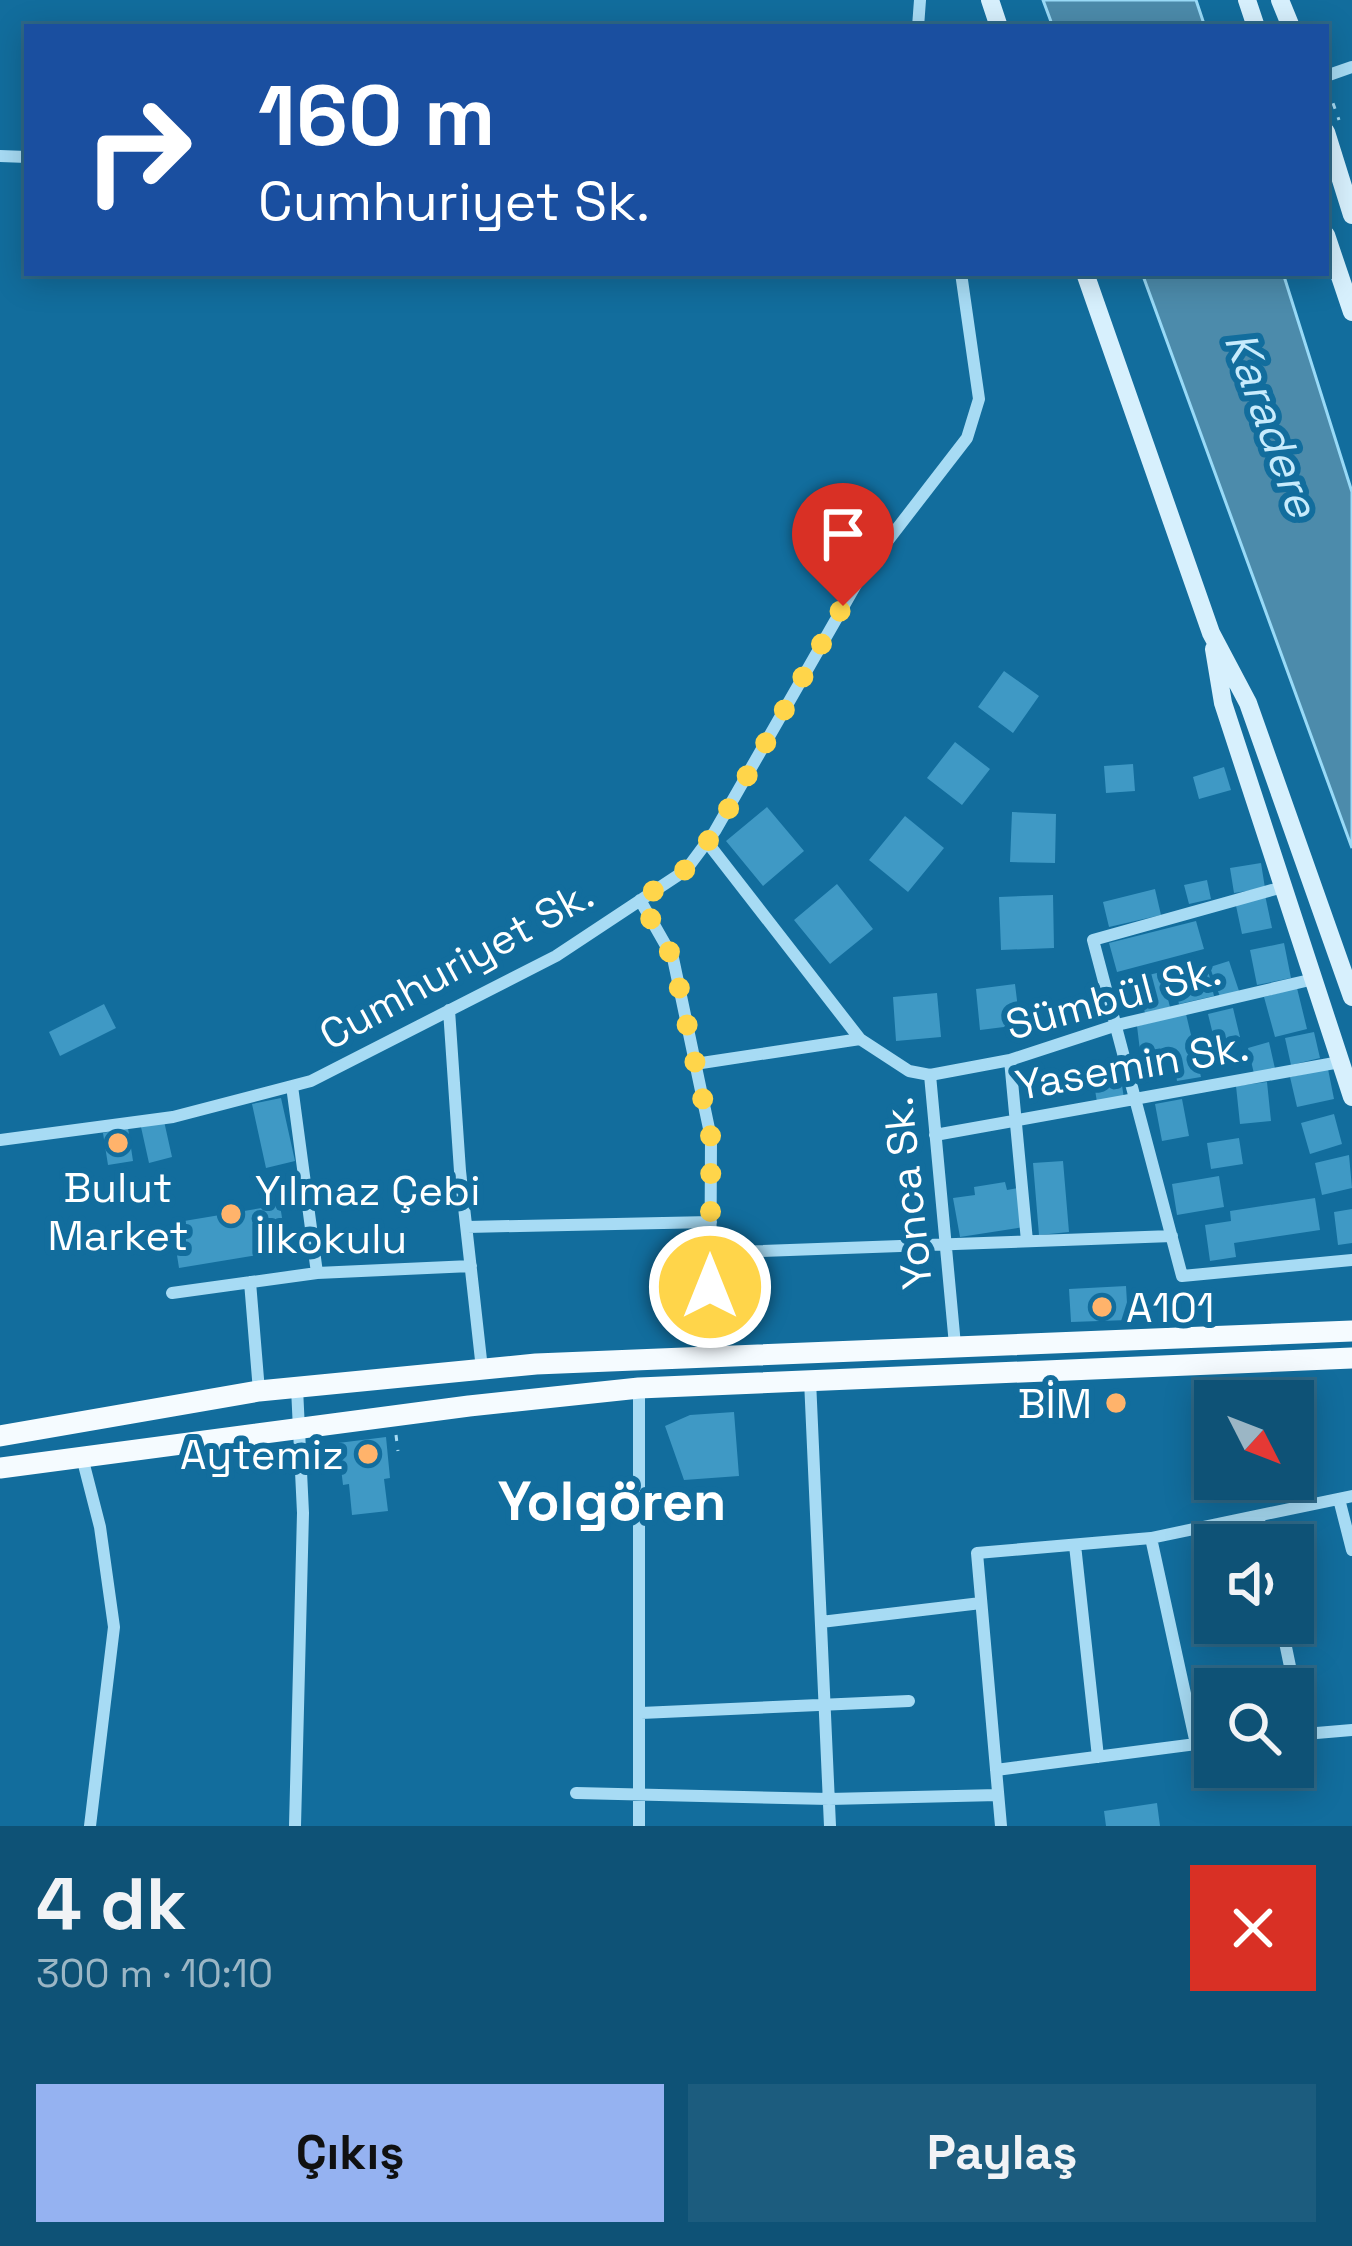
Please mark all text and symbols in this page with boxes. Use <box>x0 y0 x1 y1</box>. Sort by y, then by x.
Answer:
text: 160 m <box>258 62 495 170</box>
icon: right <box>60 72 216 228</box>
text: Cumhuriyet Sk. <box>258 167 650 236</box>
water label: Karadere <box>1212 324 1332 526</box>
pin <box>792 483 894 606</box>
icon: arrive <box>810 501 876 567</box>
street label: Cumhuriyet Sk. <box>310 867 602 1062</box>
street label: Sümbül Sk. <box>1000 943 1226 1052</box>
street label: Yasemin Sk. <box>1012 1019 1252 1112</box>
street label: Yonca Sk. <box>871 1094 944 1292</box>
marker: Bulut Market <box>105 1130 131 1156</box>
place label: Bulut Market <box>47 1161 189 1262</box>
place label: Yılmaz Çebi İlkokulu <box>255 1164 480 1265</box>
marker: Yılmaz Çebi İlkokulu <box>218 1201 244 1227</box>
position arrow <box>647 1224 773 1350</box>
place label: A101 <box>1126 1281 1215 1334</box>
marker: A101 <box>1089 1294 1115 1320</box>
place label: BİM <box>1018 1377 1092 1430</box>
north arrow <box>1194 1380 1314 1500</box>
map controls <box>1194 1380 1314 1788</box>
marker: BİM <box>1103 1390 1129 1416</box>
place label: Aytemiz <box>180 1428 344 1481</box>
marker: Aytemiz <box>355 1441 381 1467</box>
district label: Yolgören <box>498 1467 726 1536</box>
button: sound <box>1194 1524 1314 1644</box>
button: search <box>1194 1668 1314 1788</box>
text: 4 dk <box>36 1858 187 1950</box>
button: close <box>1190 1865 1316 1991</box>
text: 300 m · 10:10 <box>36 1949 273 1998</box>
button: Çıkış <box>36 2084 664 2222</box>
button: Paylaş <box>688 2084 1316 2222</box>

